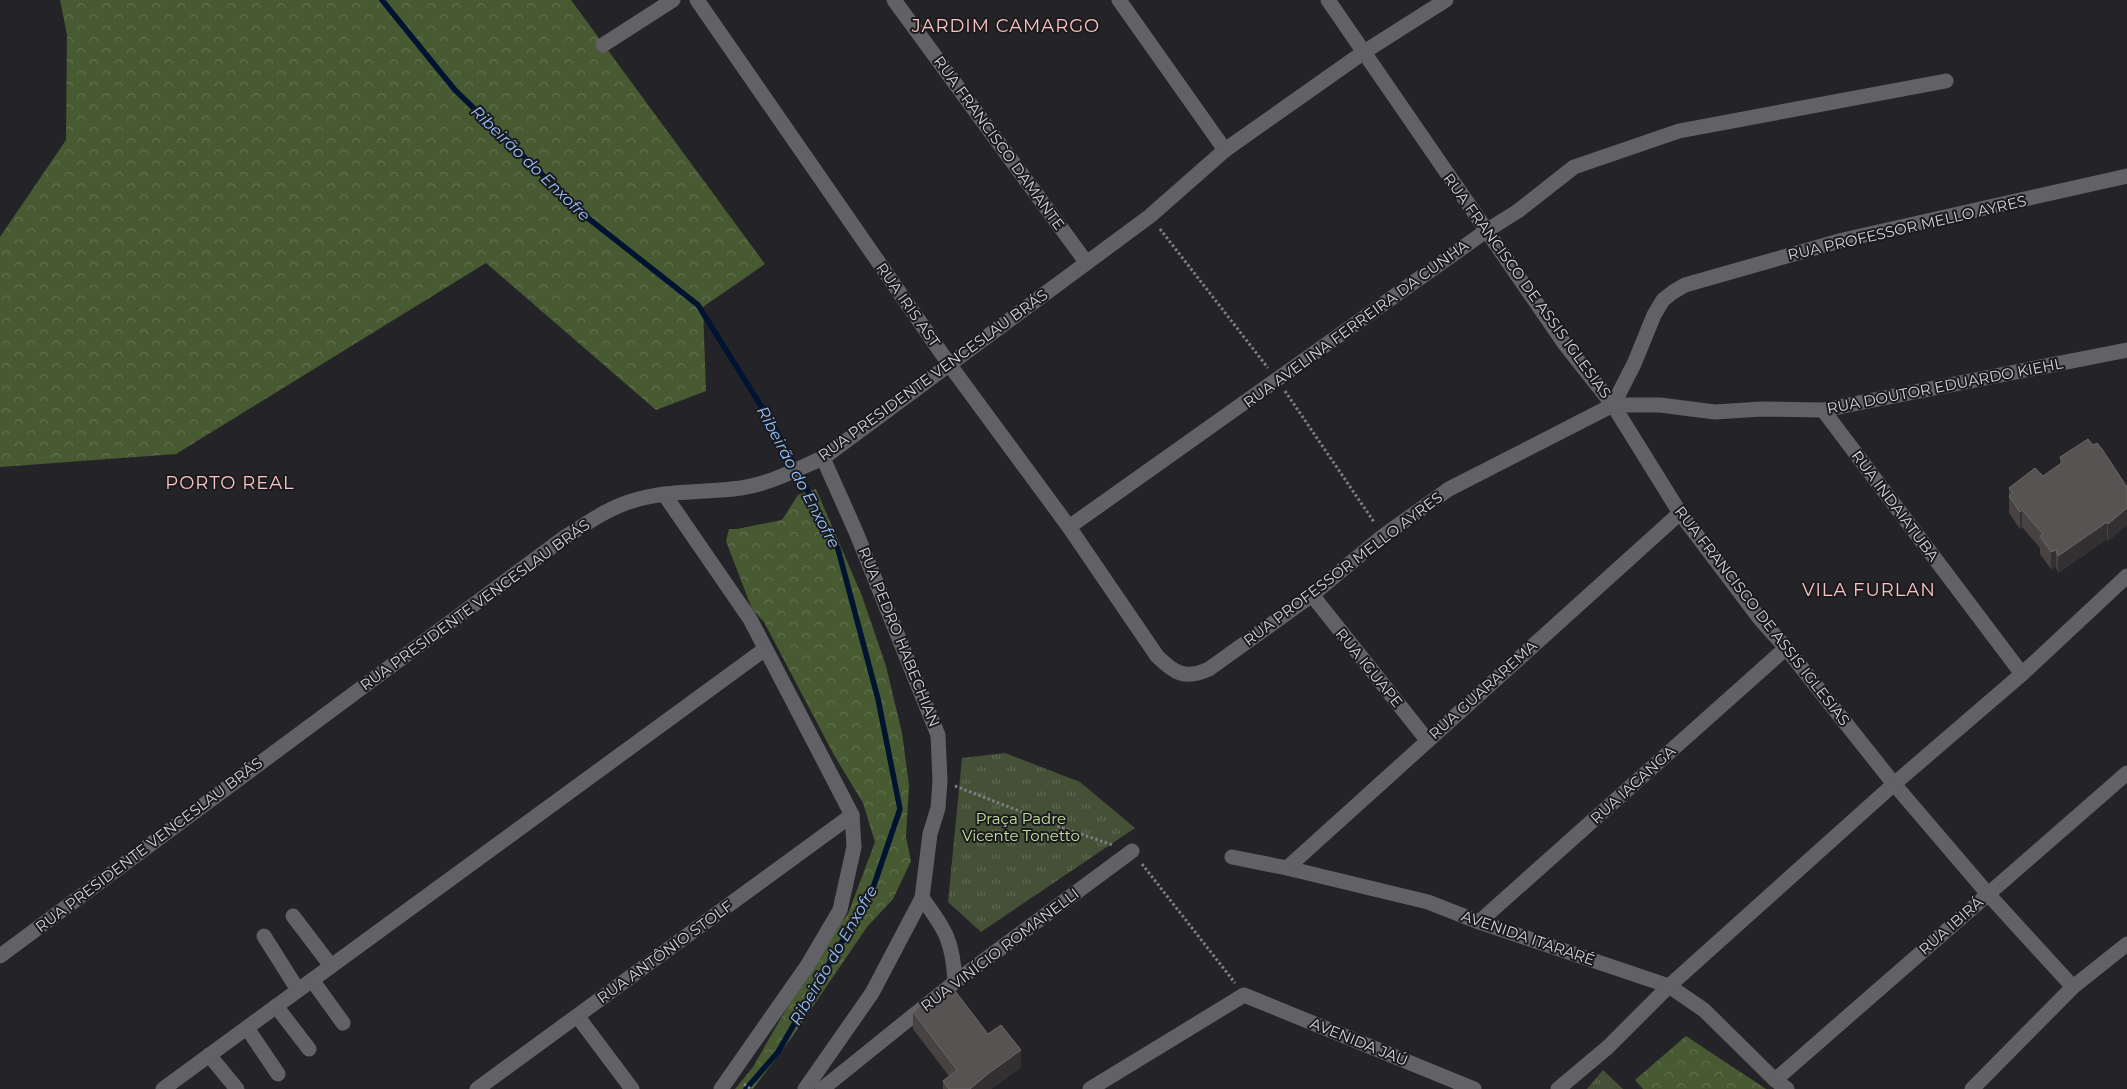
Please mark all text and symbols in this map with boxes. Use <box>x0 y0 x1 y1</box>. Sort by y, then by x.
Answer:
district label: JARDIM CAMARGO <box>911 15 1100 37</box>
street label: RUA FRANCISCO DAMANTE <box>930 52 1069 233</box>
water label: Ribeirão do Enxofre <box>467 102 594 225</box>
street label: RUA FRANCISCO DE ASSIS IGLESIAS <box>1439 170 1615 402</box>
street label: RUA PROFESSOR MELLO AYRES <box>1786 191 2028 264</box>
street label: RUA AVELINA FERREIRA DA CUNHA <box>1239 235 1472 412</box>
street label: RUA IRIS AST <box>872 259 945 351</box>
street label: RUA PRESIDENTE VENCESLAU BRÁS <box>814 285 1051 464</box>
street label: RUA DOUTOR EDUARDO KIEHL <box>1825 353 2065 418</box>
water label: Ribeirão do Enxofre <box>753 403 844 552</box>
street label: RUA INDAIATUBA <box>1848 446 1943 565</box>
district label: PORTO REAL <box>165 472 295 494</box>
street label: RUA PROFESSOR MELLO AYRES <box>1239 487 1446 650</box>
street label: RUA FRANCISCO DE ASSIS IGLESIAS <box>1671 502 1854 729</box>
street label: RUA PRESIDENTE VENCESLAU BRÁS <box>356 515 593 694</box>
street label: RUA PEDRO HABECHIAN <box>855 544 944 729</box>
district label: VILA FURLAN <box>1802 579 1936 601</box>
street label: RUA IGUAPE <box>1332 624 1407 711</box>
street label: RUA GUARAREMA <box>1425 636 1541 743</box>
street label: RUA IACANGA <box>1586 741 1679 828</box>
street label: RUA PRESIDENTE VENCESLAU BRÁS <box>31 753 266 936</box>
park label: Praça Padre Vicente Tonetto <box>962 809 1080 845</box>
water label: Ribeirão do Enxofre <box>786 882 881 1028</box>
street label: RUA VINÍCIO ROMANELLI <box>917 884 1083 1015</box>
street label: RUA IBIRÁ <box>1915 892 1987 959</box>
street label: RUA ANTÔNIO STOLF <box>593 896 736 1007</box>
street label: AVENIDA ITARARÉ <box>1459 906 1597 969</box>
street label: AVENIDA JAÚ <box>1307 1013 1411 1070</box>

